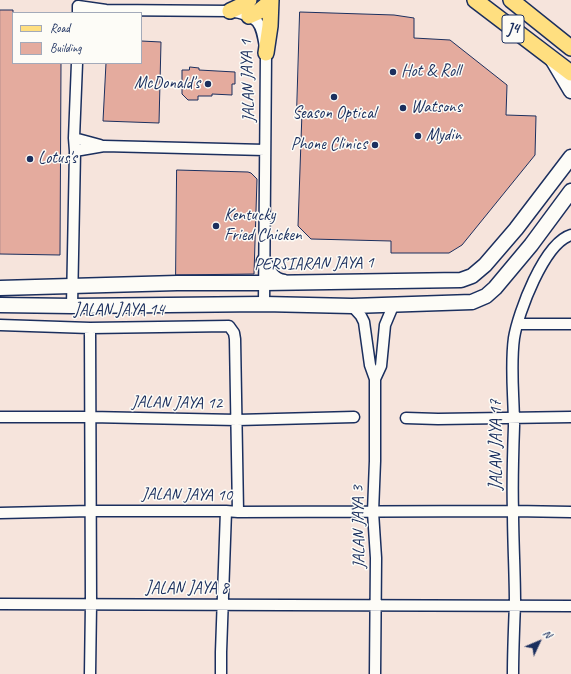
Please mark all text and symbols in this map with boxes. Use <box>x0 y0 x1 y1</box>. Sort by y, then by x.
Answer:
legend <box>12 12 142 64</box>
road number: J4 <box>502 15 524 43</box>
text: Road <box>50 20 70 36</box>
street label: JALAN JAYA 1 <box>236 39 260 123</box>
text: Building <box>50 40 82 56</box>
place label: Hot & Roll <box>401 62 461 82</box>
marker: Hot & Roll <box>388 67 398 77</box>
place label: McDonald's <box>134 74 200 94</box>
marker: McDonald's <box>203 79 213 89</box>
marker: Season Optical <box>329 92 339 102</box>
place label: Watsons <box>411 98 462 118</box>
marker: Watsons <box>398 103 408 113</box>
place label: Season Optical <box>292 104 376 124</box>
place label: Mydin <box>426 126 461 146</box>
marker: Mydin <box>413 131 423 141</box>
place label: Phone Clinics <box>291 135 367 155</box>
marker: Phone Clinics <box>370 140 380 150</box>
place label: Lotus's <box>38 149 77 169</box>
marker: Lotus's <box>25 154 35 164</box>
place label: Kentucky Fried Chicken <box>224 206 302 246</box>
marker: Kentucky Fried Chicken <box>211 221 221 231</box>
street label: PERSIARAN JAYA 1 <box>254 253 374 275</box>
street label: JALAN JAYA 14 <box>74 301 164 321</box>
street label: JALAN JAYA 12 <box>132 392 222 414</box>
street label: JALAN JAYA 17 <box>487 400 507 490</box>
street label: JALAN JAYA 10 <box>142 484 232 506</box>
street label: JALAN JAYA 3 <box>348 485 370 569</box>
street label: JALAN JAYA 8 <box>146 579 228 599</box>
north arrow <box>519 622 559 662</box>
text: N <box>540 626 555 641</box>

